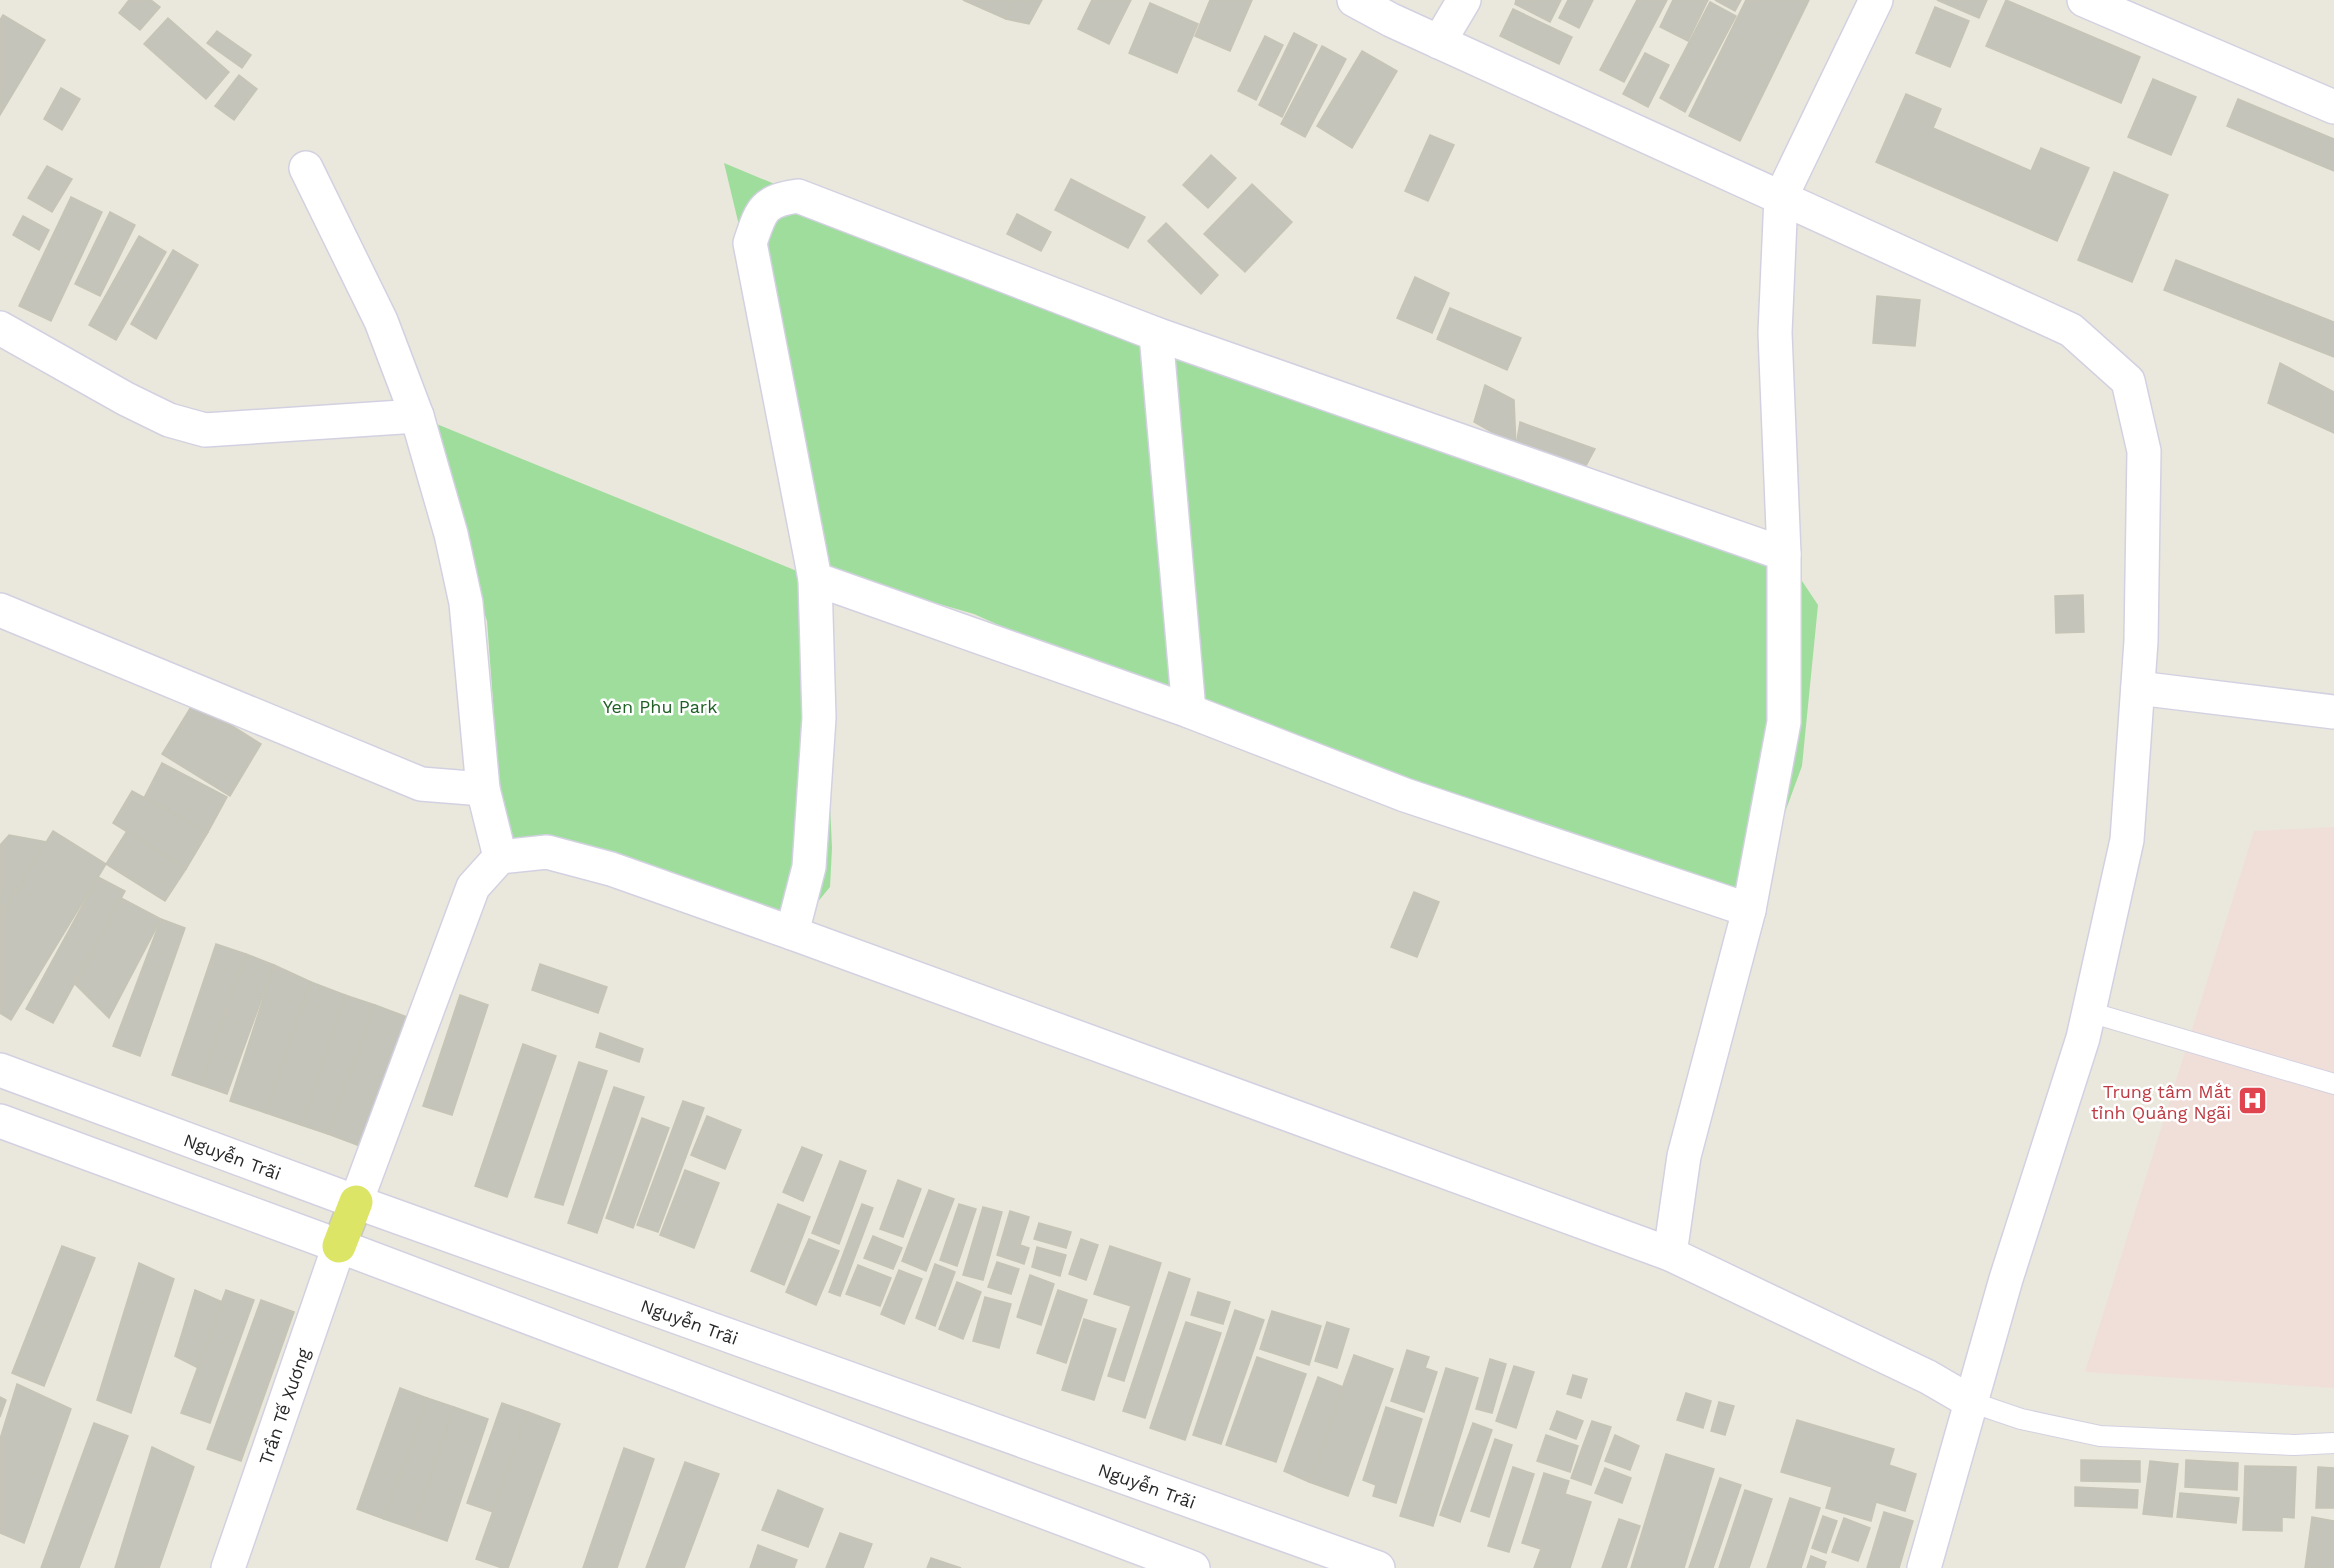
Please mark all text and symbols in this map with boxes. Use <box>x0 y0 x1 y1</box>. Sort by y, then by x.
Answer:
park label: Yen Phu Park <box>603 696 717 717</box>
place label: Trung tâm Mắt tỉnh Quảng Ngãi <box>2091 1081 2231 1123</box>
hospital icon: Trung tâm Mắt tỉnh Quảng Ngãi <box>2236 1085 2268 1117</box>
street label: Nguyễn Trãi <box>181 1129 284 1184</box>
street label: Nguyễn Trãi <box>638 1294 741 1349</box>
street label: Trần Tế Xương <box>254 1345 314 1467</box>
street label: Nguyễn Trãi <box>1096 1458 1199 1512</box>

